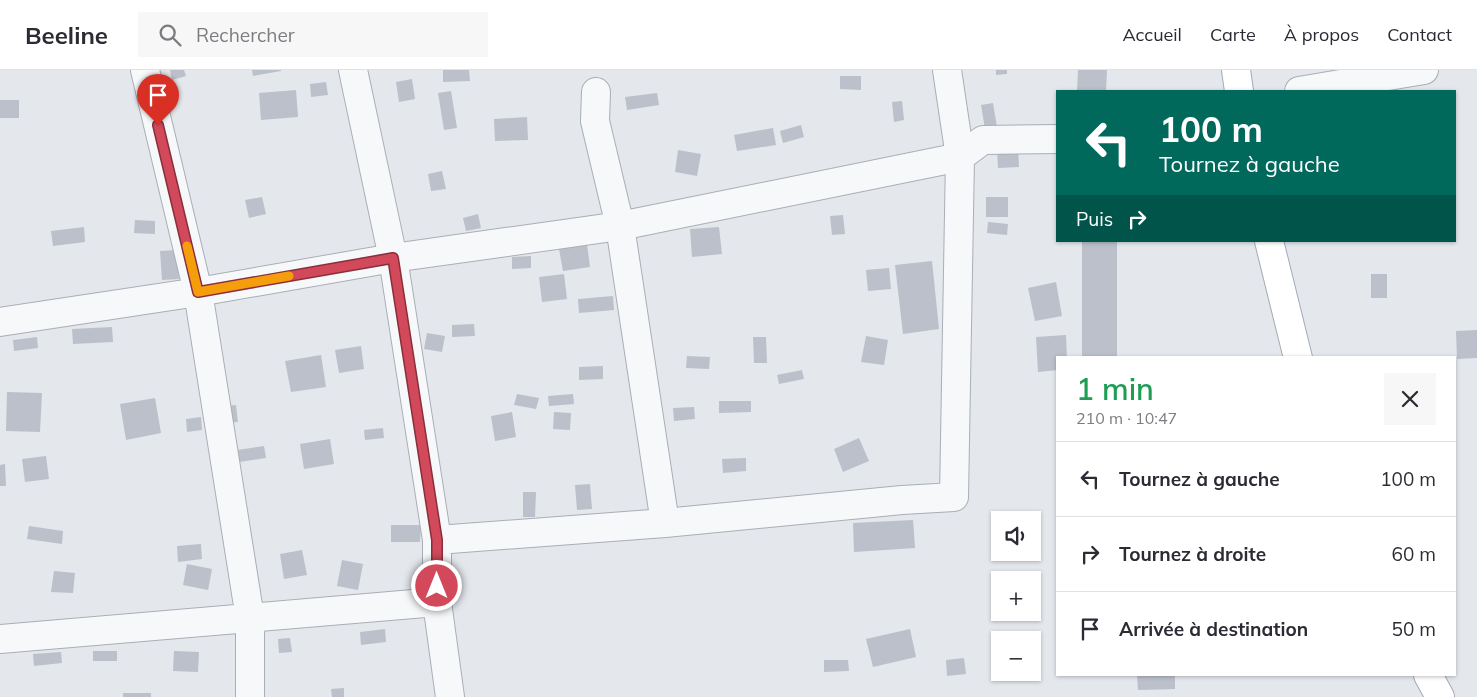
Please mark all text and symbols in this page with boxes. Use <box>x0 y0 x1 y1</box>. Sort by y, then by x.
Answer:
search box <box>138 12 488 57</box>
text: Beeline <box>25 20 108 50</box>
icon: search <box>156 21 184 49</box>
text: Rechercher <box>196 23 295 47</box>
text: Accueil <box>1122 23 1182 46</box>
text: Carte <box>1210 23 1256 46</box>
text: À propos <box>1284 23 1359 46</box>
text: Contact <box>1387 23 1452 46</box>
pin <box>137 74 179 125</box>
icon: arrive <box>144 81 172 109</box>
text: 100 m <box>1159 107 1263 151</box>
icon: left <box>1076 110 1141 175</box>
text: Tournez à gauche <box>1159 150 1340 178</box>
icon: right <box>1123 205 1151 233</box>
text: Puis <box>1076 207 1113 231</box>
text: 1 min <box>1076 370 1154 408</box>
button: close <box>1384 373 1436 425</box>
text: 210 m · 10:47 <box>1076 408 1177 428</box>
icon: left <box>1076 465 1104 493</box>
text: Tournez à gauche <box>1119 467 1280 491</box>
text: 100 m <box>1380 467 1436 491</box>
map controls <box>991 511 1041 681</box>
button: sound <box>991 511 1041 561</box>
icon: right <box>1076 540 1104 568</box>
text: Tournez à droite <box>1119 542 1266 566</box>
text: 60 m <box>1392 542 1436 566</box>
position arrow <box>410 559 462 611</box>
button: + <box>991 571 1041 621</box>
icon: arrive <box>1076 615 1104 643</box>
text: Arrivée à destination <box>1119 617 1308 641</box>
text: 50 m <box>1392 617 1436 641</box>
button: − <box>991 631 1041 681</box>

